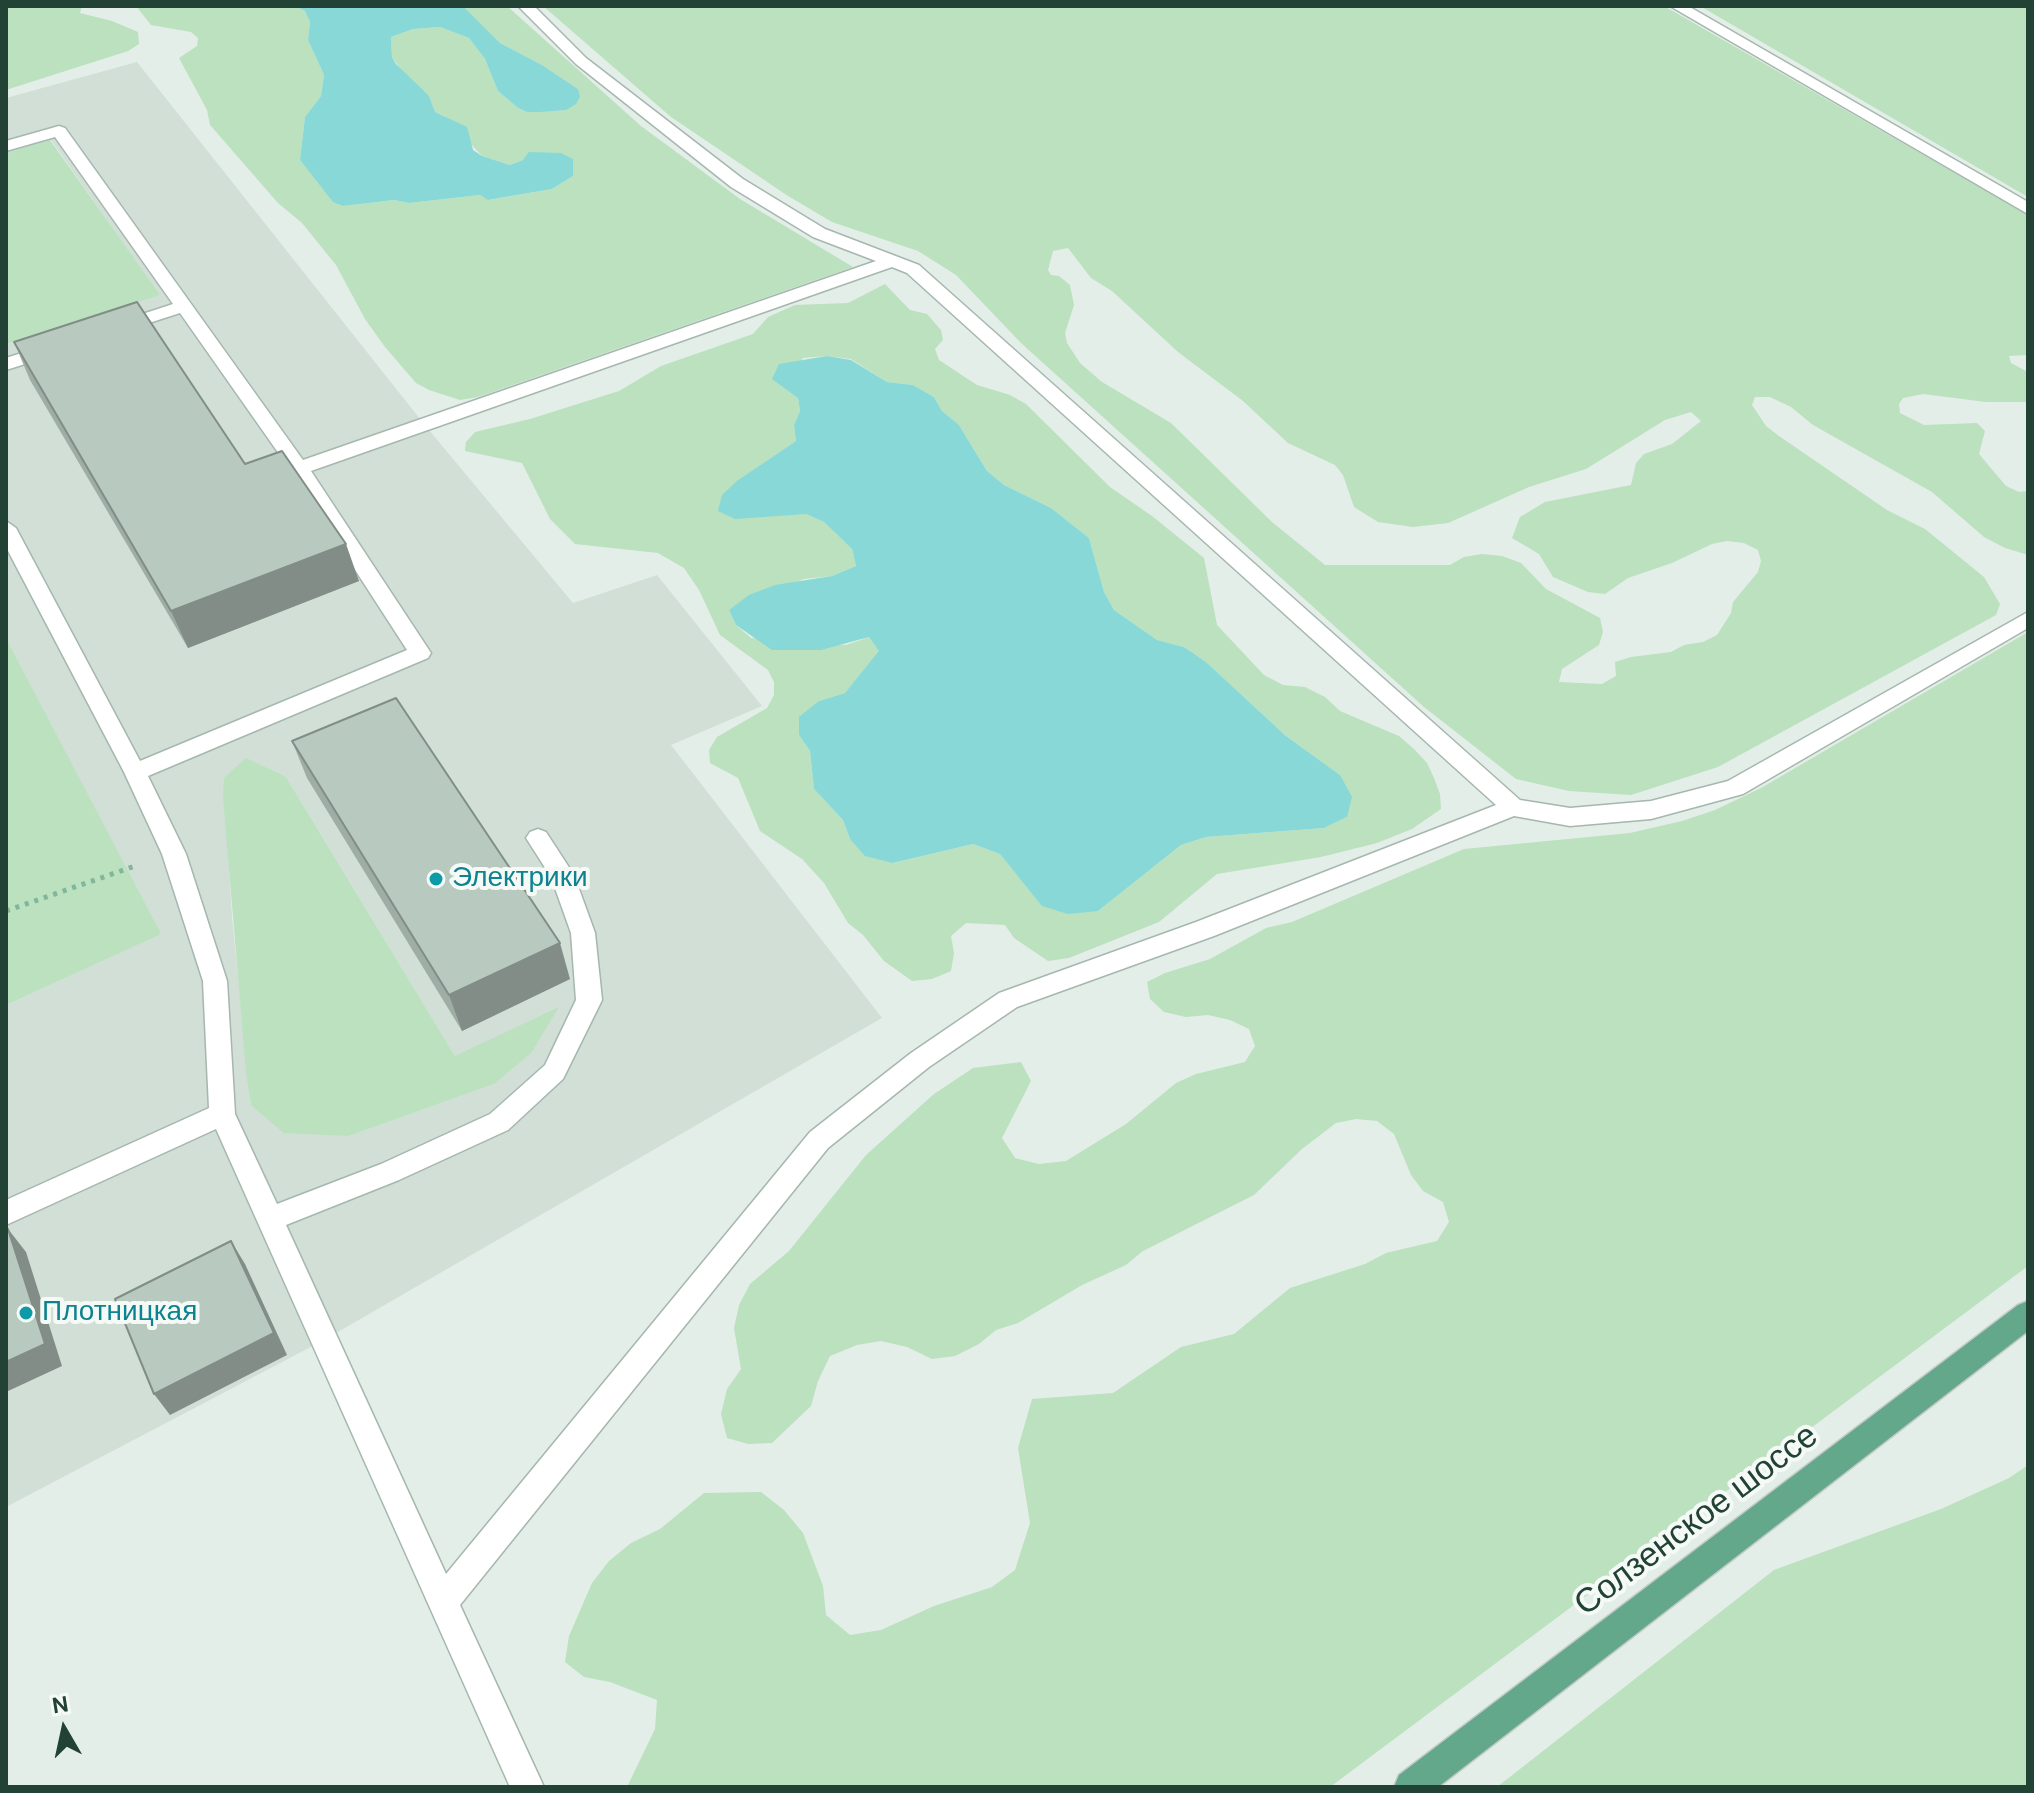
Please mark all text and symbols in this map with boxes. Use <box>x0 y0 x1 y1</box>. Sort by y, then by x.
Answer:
place label: Электрики <box>452 862 588 896</box>
marker: Электрики <box>427 870 445 888</box>
place label: Плотницкая <box>42 1296 197 1330</box>
marker: Плотницкая <box>17 1304 35 1322</box>
street label: Солзенское шоссе <box>1567 1416 1827 1626</box>
north arrow <box>24 1689 104 1769</box>
text: N <box>50 1689 70 1720</box>

